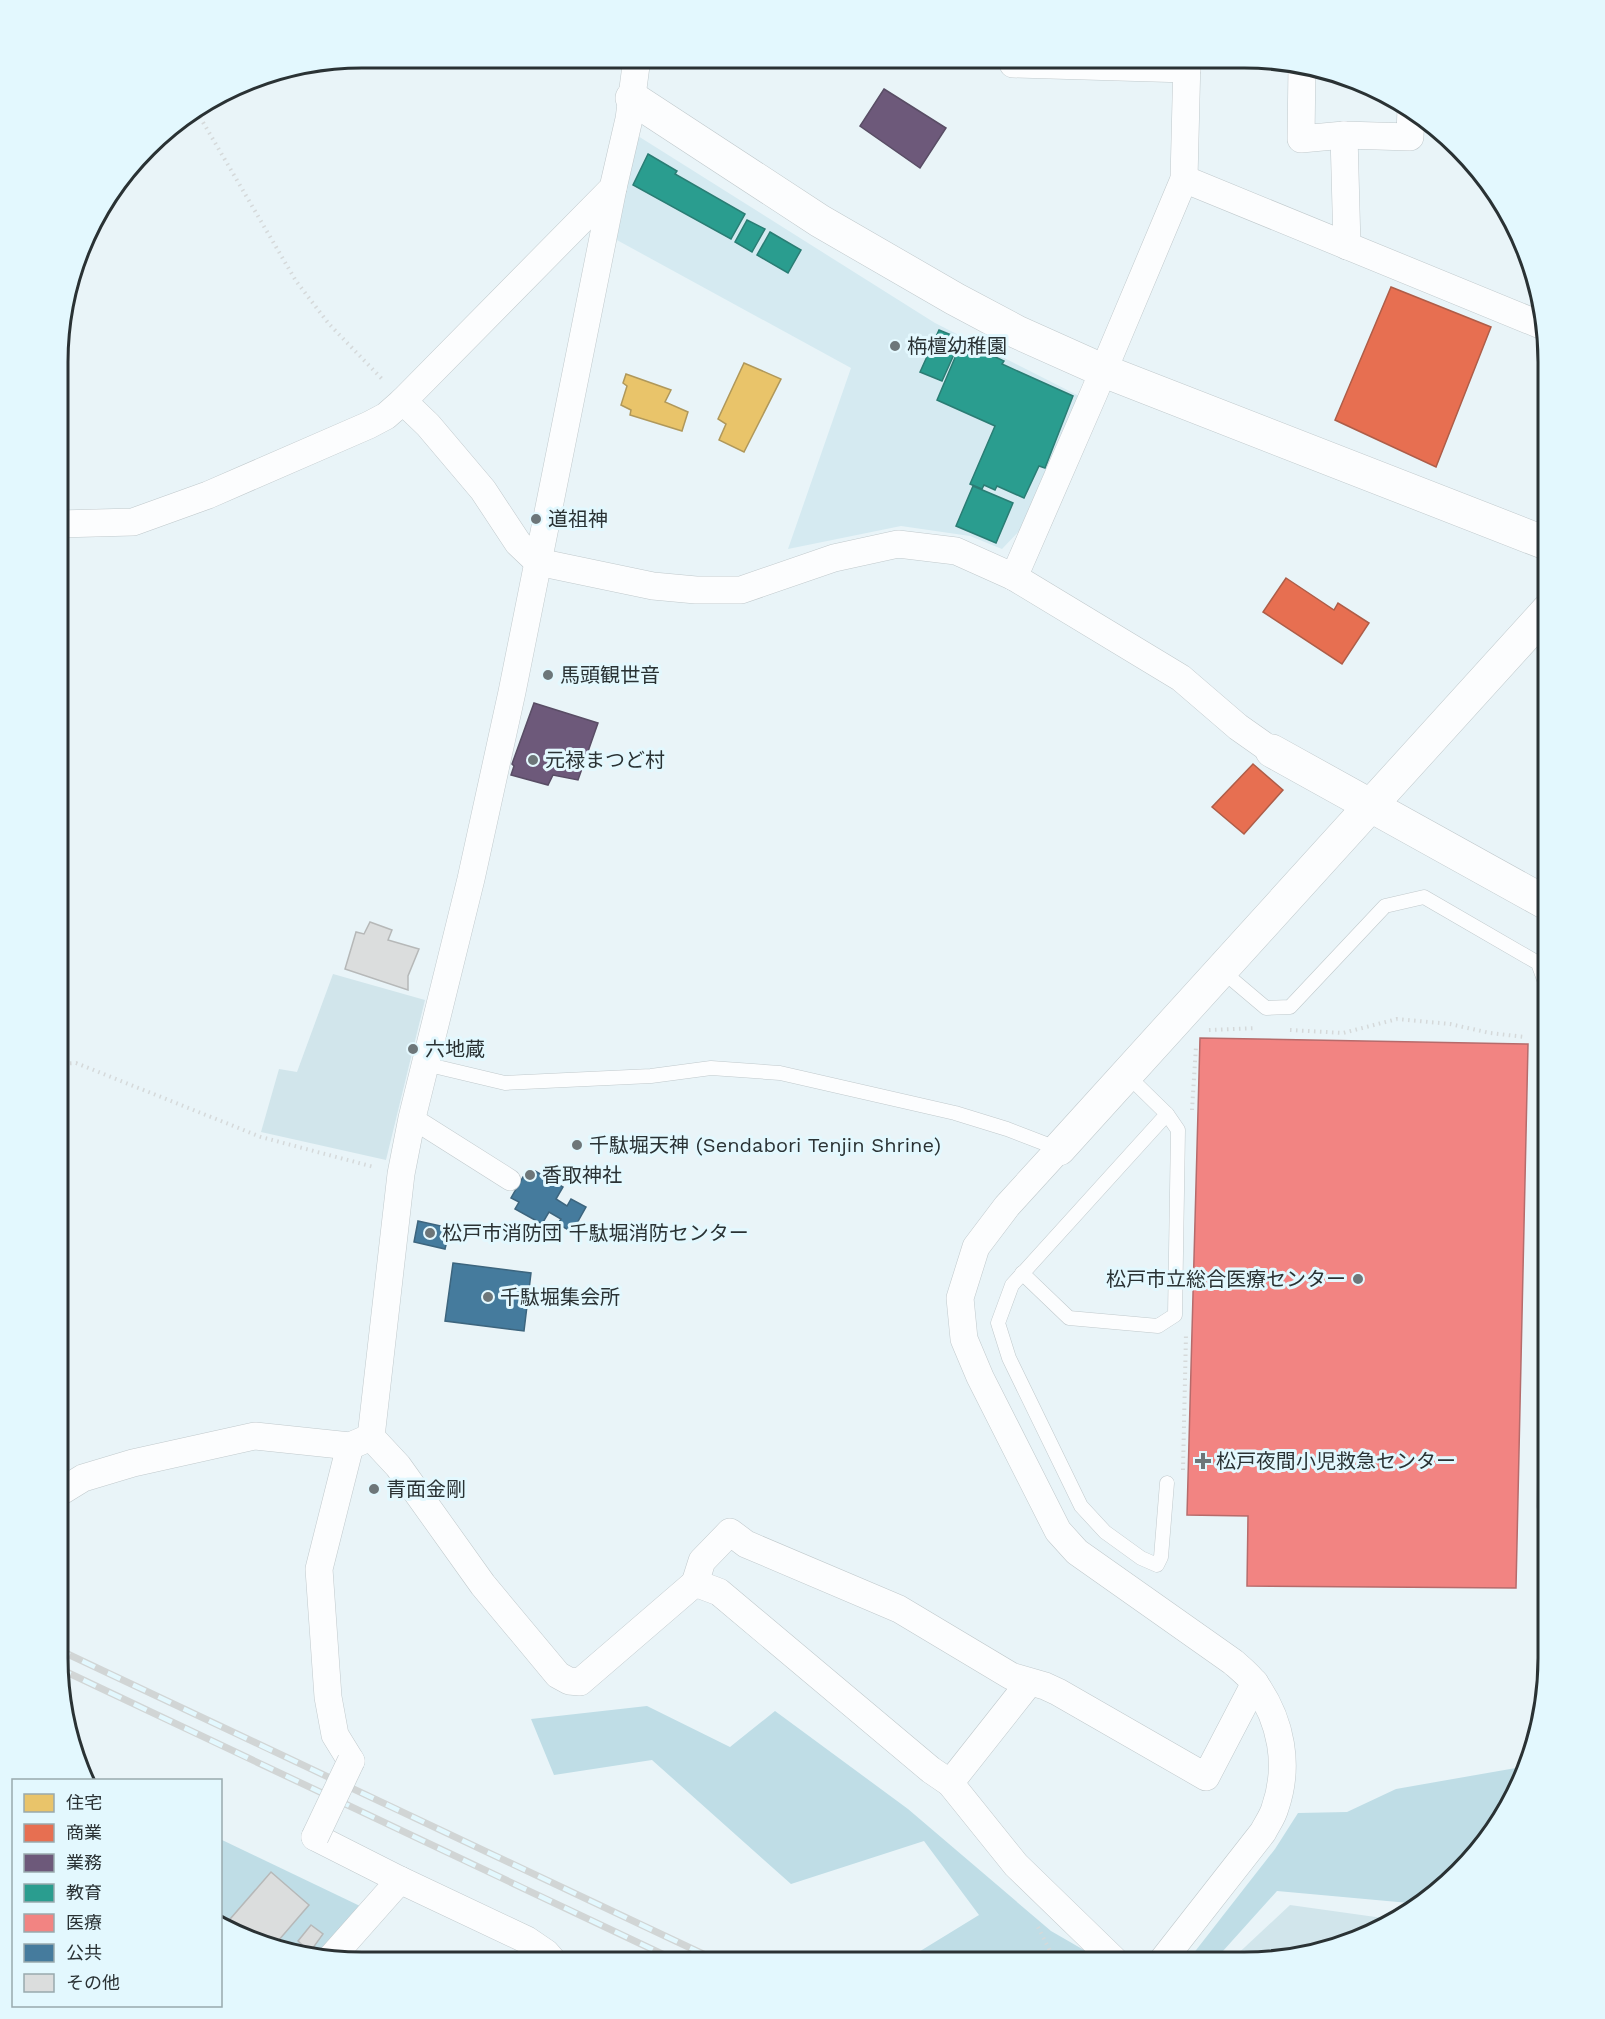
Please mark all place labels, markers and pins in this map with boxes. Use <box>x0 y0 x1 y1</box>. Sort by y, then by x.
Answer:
place label: 栴檀幼稚園 <box>907 334 1007 358</box>
marker: 栴檀幼稚園 <box>888 339 902 353</box>
place label: 道祖神 <box>548 507 608 531</box>
marker: 道祖神 <box>529 512 543 526</box>
place label: 馬頭観世音 <box>560 663 660 687</box>
marker: 馬頭観世音 <box>541 668 555 682</box>
place label: 元禄まつど村 <box>545 748 665 772</box>
marker: 元禄まつど村 <box>526 753 540 767</box>
place label: 六地蔵 <box>425 1037 485 1061</box>
marker: 六地蔵 <box>406 1042 420 1056</box>
place label: 千駄堀天神 (Sendabori Tenjin Shrine) <box>589 1133 941 1157</box>
marker: 千駄堀天神 (Sendabori Tenjin Shrine) <box>570 1138 584 1152</box>
place label: 香取神社 <box>542 1163 622 1187</box>
marker: 香取神社 <box>523 1168 537 1182</box>
place label: 松戸市消防団 千駄堀消防センター <box>442 1221 749 1245</box>
marker: 松戸市消防団 千駄堀消防センター <box>423 1226 437 1240</box>
place label: 松戸市立総合医療センター <box>1106 1267 1346 1291</box>
marker: 松戸市立総合医療センター <box>1351 1272 1365 1286</box>
place label: 千駄堀集会所 <box>500 1285 620 1309</box>
marker: 千駄堀集会所 <box>481 1290 495 1304</box>
place label: 松戸夜間小児救急センター <box>1216 1449 1456 1473</box>
marker: 松戸夜間小児救急センター <box>1194 1452 1212 1470</box>
place label: 青面金剛 <box>386 1477 466 1501</box>
marker: 青面金剛 <box>367 1482 381 1496</box>

